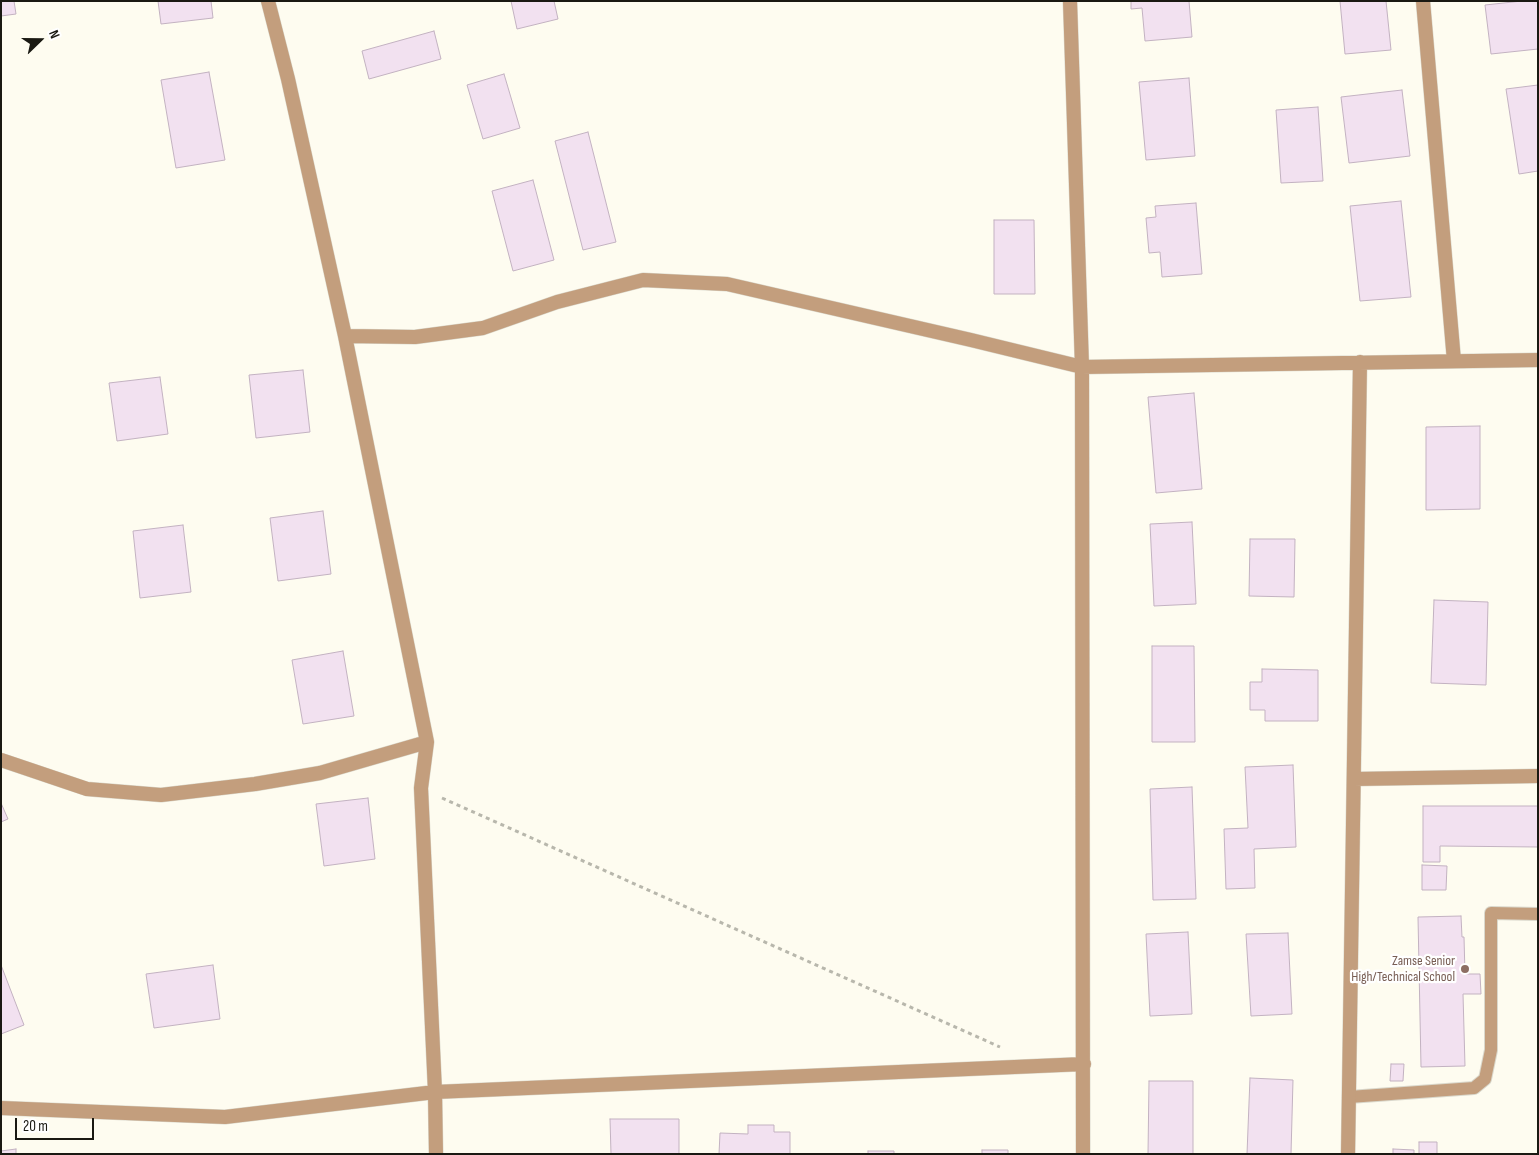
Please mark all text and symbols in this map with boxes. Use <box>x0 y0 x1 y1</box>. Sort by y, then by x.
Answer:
north arrow <box>15 15 65 65</box>
text: N <box>45 28 64 41</box>
place label: Zamse Senior High/Technical School <box>1351 953 1455 986</box>
marker: Zamse Senior High/Technical School <box>1459 963 1471 975</box>
scale bar <box>18 1108 96 1140</box>
text: 20 m <box>23 1117 48 1136</box>

